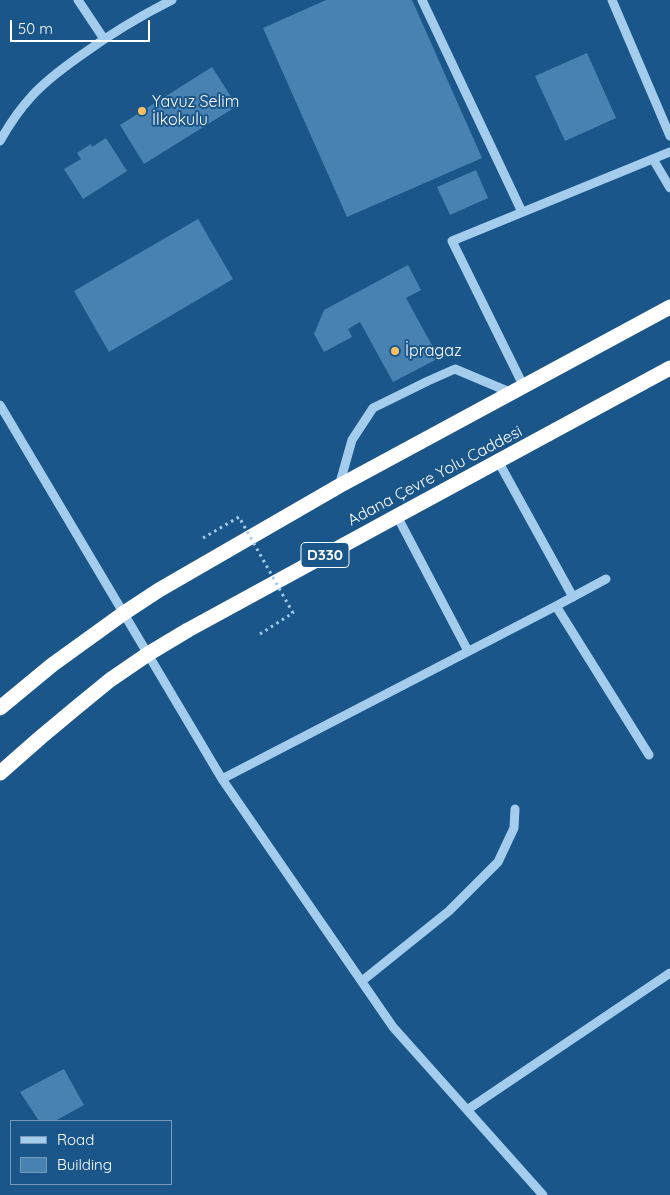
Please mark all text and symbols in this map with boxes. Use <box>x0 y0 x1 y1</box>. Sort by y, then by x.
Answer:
scale bar <box>12 10 152 42</box>
text: 50 m <box>18 19 53 38</box>
place label: Yavuz Selim İlkokulu <box>152 92 239 130</box>
marker: Yavuz Selim İlkokulu <box>136 105 148 117</box>
place label: İpragaz <box>405 341 462 361</box>
marker: İpragaz <box>389 345 401 357</box>
street label: Adana Çevre Yolu Caddesi <box>345 422 525 530</box>
road number: D330 <box>301 542 349 568</box>
legend <box>10 1120 172 1185</box>
text: Road <box>57 1130 94 1149</box>
text: Building <box>57 1155 112 1174</box>

